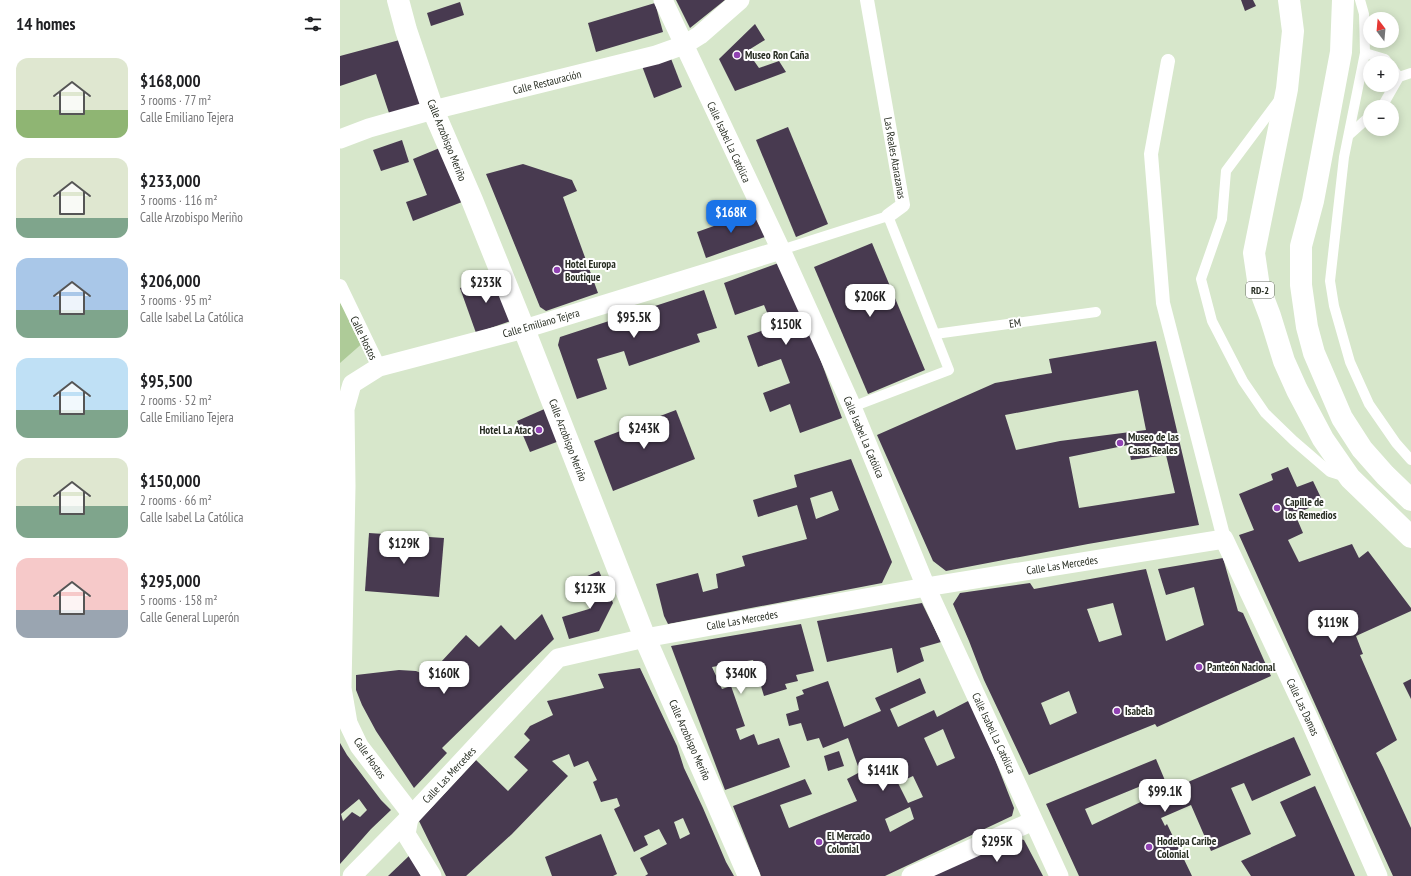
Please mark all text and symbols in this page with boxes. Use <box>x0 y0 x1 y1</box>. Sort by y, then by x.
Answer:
north arrow <box>1363 12 1399 48</box>
map controls <box>1363 12 1399 136</box>
text: 14 homes <box>16 13 75 35</box>
icon: filters <box>302 13 324 35</box>
place label: Museo Ron Caña <box>745 48 809 62</box>
marker: Museo Ron Caña <box>732 50 742 60</box>
button: + <box>1363 56 1399 92</box>
street label: Calle Restauración <box>511 67 583 97</box>
text: $168,000 <box>140 70 201 92</box>
icon: home <box>48 74 96 122</box>
text: 3 rooms · 77 m² <box>140 92 211 109</box>
street label: Calle Arzobispo Meriño <box>424 97 470 183</box>
street label: Calle Isabel La Católica <box>704 99 754 185</box>
button: − <box>1363 100 1399 136</box>
text: Calle Emiliano Tejera <box>140 109 234 126</box>
street label: Las Reales Atarazanas <box>881 116 909 200</box>
text: $233,000 <box>140 170 201 192</box>
icon: home <box>48 174 96 222</box>
text: 3 rooms · 116 m² <box>140 192 218 209</box>
pin: $168K <box>703 200 759 234</box>
text: $168K <box>715 204 747 221</box>
text: Calle Arzobispo Meriño <box>140 209 243 226</box>
place label: Hotel Europa Boutique <box>565 257 616 284</box>
marker: Hotel Europa Boutique <box>552 265 562 275</box>
text: $206,000 <box>140 270 201 292</box>
pin: $233K <box>458 270 514 304</box>
icon: home <box>48 274 96 322</box>
text: $233K <box>470 274 502 291</box>
road number: RD-2 <box>1246 282 1274 298</box>
pin: $206K <box>842 284 898 318</box>
text: $206K <box>854 288 886 305</box>
text: 3 rooms · 95 m² <box>140 292 212 309</box>
street label: Calle Emiliano Tejera <box>501 305 581 341</box>
pin: $95.5K <box>601 305 667 339</box>
text: Calle Isabel La Católica <box>140 309 244 326</box>
text: $95.5K <box>617 309 651 326</box>
pin: $150K <box>758 312 814 346</box>
street label: Calle Hostos <box>347 314 381 362</box>
street label: EM <box>1008 315 1022 331</box>
text: $150K <box>770 316 802 333</box>
text: $95,500 <box>140 370 192 392</box>
icon: home <box>48 374 96 422</box>
text: 2 rooms · 52 m² <box>140 392 212 409</box>
street label: Calle Isabel La Católica <box>840 394 888 480</box>
street label: Calle Arzobispo Meriño <box>546 397 590 483</box>
text: Calle Emiliano Tejera <box>140 409 234 426</box>
pin: $243K <box>616 416 672 450</box>
text: $243K <box>628 420 660 437</box>
place label: Hotel La Atac <box>479 423 531 437</box>
marker: Hotel La Atac <box>534 425 544 435</box>
place label: Museo de las Casas Reales <box>1128 430 1179 457</box>
marker: Museo de las Casas Reales <box>1115 438 1125 448</box>
text: $150,000 <box>140 470 201 492</box>
icon: home <box>48 474 96 522</box>
text: 2 rooms · 66 m² <box>140 492 212 509</box>
place label: Capille de los Remedios <box>1285 495 1337 522</box>
marker: Capille de los Remedios <box>1272 503 1282 513</box>
text: Calle Isabel La Católica <box>140 509 244 526</box>
pin: $129K <box>376 531 432 565</box>
text: $129K <box>388 535 420 552</box>
street label: Calle Las Mercedes <box>1025 552 1099 578</box>
text: $295,000 <box>140 570 201 592</box>
icon: home <box>48 574 96 622</box>
pin: $123K <box>562 576 618 610</box>
text: $123K <box>574 580 606 597</box>
text: 5 rooms · 158 m² <box>140 592 218 609</box>
street label: Calle Las Mercedes <box>705 607 779 633</box>
text: Calle General Luperón <box>140 609 239 626</box>
pin: $119K <box>1305 610 1361 644</box>
text: $119K <box>1317 614 1349 631</box>
place label: Panteón Nacional <box>1207 660 1276 674</box>
pin: $160K <box>416 661 472 695</box>
pin: $340K <box>713 661 769 695</box>
marker: Panteón Nacional <box>1194 662 1204 672</box>
text: $160K <box>428 665 460 682</box>
text: $340K <box>725 665 757 682</box>
street label: Calle Las Damas <box>1284 676 1322 738</box>
street label: Calle Isabel La Católica <box>969 690 1019 776</box>
street label: Calle Arzobispo Meriño <box>666 697 714 783</box>
place label: Isabela <box>1125 704 1153 718</box>
marker: Isabela <box>1112 706 1122 716</box>
street label: Calle Hostos <box>351 735 389 782</box>
street label: Calle Las Mercedes <box>419 744 479 806</box>
pin: $141K <box>855 758 911 792</box>
text: $141K <box>867 762 899 779</box>
pin: $99.1K <box>1132 779 1198 813</box>
text: $99.1K <box>1148 783 1182 800</box>
place label: El Mercado Colonial <box>827 829 870 856</box>
pin: $295K <box>969 829 1025 863</box>
text: $295K <box>981 833 1013 850</box>
place label: Hodelpa Caribe Colonial <box>1157 834 1217 861</box>
marker: El Mercado Colonial <box>814 837 824 847</box>
marker: Hodelpa Caribe Colonial <box>1144 842 1154 852</box>

